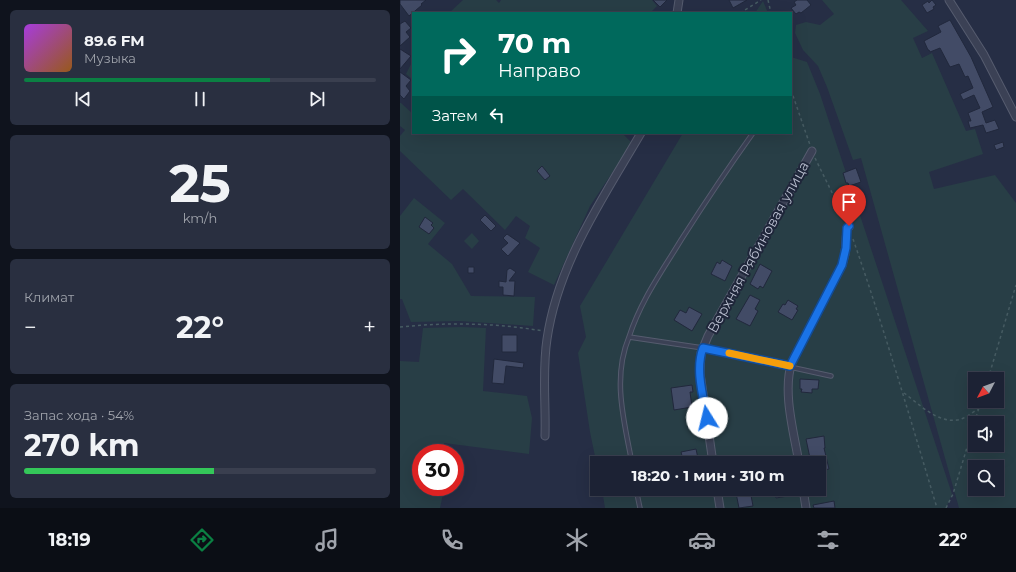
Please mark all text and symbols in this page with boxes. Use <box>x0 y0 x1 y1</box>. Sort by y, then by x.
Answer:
text: 70 m <box>498 26 571 60</box>
icon: right <box>432 28 484 80</box>
text: 89.6 FM <box>84 31 145 50</box>
text: Музыка <box>84 50 136 66</box>
text: Направо <box>498 60 581 82</box>
icon: previous <box>72 88 94 110</box>
icon: pause <box>189 88 211 110</box>
icon: next <box>306 88 328 110</box>
icon: left <box>486 104 508 126</box>
text: Затем <box>432 106 478 125</box>
text: 25 <box>169 152 231 215</box>
street label: Верхняя Рябиновая улица <box>703 158 813 336</box>
pin <box>832 185 866 226</box>
icon: arrive <box>838 191 860 213</box>
text: km/h <box>183 210 217 226</box>
text: Климат <box>24 289 74 305</box>
text: 22° <box>176 309 224 346</box>
text: − <box>24 314 37 341</box>
text: + <box>363 314 376 341</box>
north arrow <box>968 372 1004 408</box>
map controls <box>968 372 1004 496</box>
position arrow <box>686 397 728 439</box>
text: Запас хода · 54% <box>24 407 134 423</box>
button: sound <box>968 416 1004 452</box>
text: 270 km <box>24 427 140 464</box>
speed limit sign: 30 <box>412 444 464 496</box>
button: search <box>968 460 1004 496</box>
text: 18:20 · 1 мин · 310 m <box>631 466 785 485</box>
icon: directions <box>188 526 216 554</box>
icon: music <box>313 526 341 554</box>
icon: phone <box>438 526 466 554</box>
icon: climate <box>563 526 591 554</box>
icon: car <box>688 526 716 554</box>
icon: filters <box>814 526 842 554</box>
text: 18:19 <box>49 529 91 551</box>
text: 22° <box>939 529 967 551</box>

